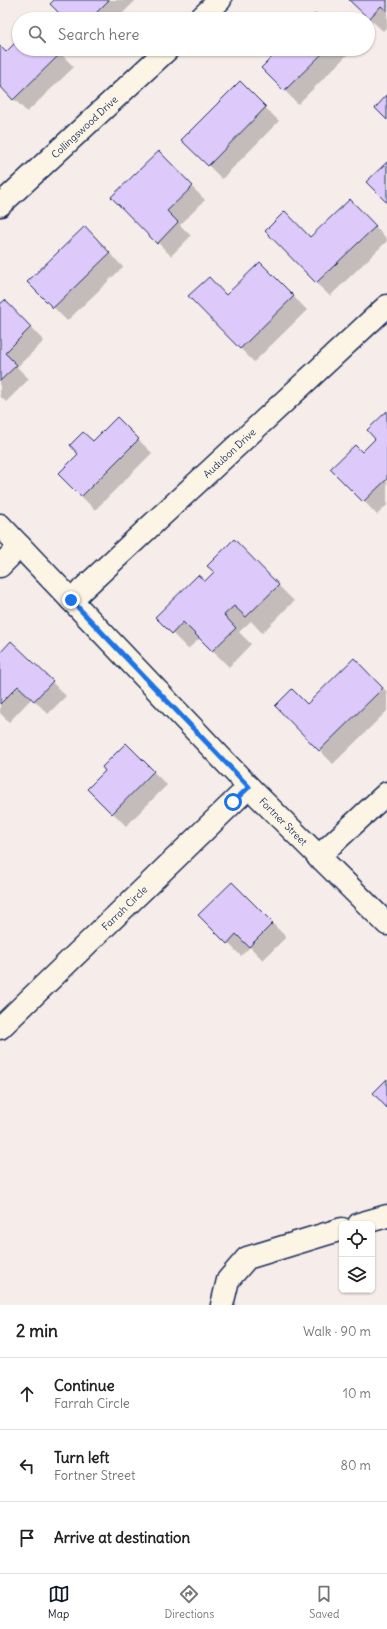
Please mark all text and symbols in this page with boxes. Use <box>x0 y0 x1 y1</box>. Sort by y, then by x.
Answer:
search box <box>12 12 375 56</box>
icon: search <box>26 23 48 45</box>
text: Search here <box>58 25 139 44</box>
street label: Collingswood Drive <box>48 93 120 161</box>
street label: Audubon Drive <box>200 425 258 480</box>
route end <box>62 591 80 609</box>
route start <box>224 793 242 811</box>
street label: Fortner Street <box>257 795 311 848</box>
street label: Farrah Circle <box>99 883 150 933</box>
map controls <box>339 1221 375 1293</box>
button: locate <box>339 1221 375 1257</box>
button: layers <box>339 1257 375 1293</box>
text: 2 min <box>16 1320 58 1342</box>
text: Walk · 90 m <box>303 1323 371 1340</box>
text: Continue <box>54 1376 115 1395</box>
icon: ahead <box>16 1383 38 1405</box>
text: 10 m <box>343 1385 371 1402</box>
text: Farrah Circle <box>54 1395 130 1412</box>
text: Turn left <box>54 1448 109 1467</box>
icon: left <box>16 1455 38 1477</box>
text: 80 m <box>340 1457 371 1474</box>
text: Fortner Street <box>54 1467 135 1484</box>
icon: arrive <box>16 1527 38 1549</box>
text: Arrive at destination <box>54 1528 190 1547</box>
tab: Map <box>48 1583 70 1621</box>
tab: Directions <box>165 1583 214 1621</box>
tab: Saved <box>309 1583 339 1621</box>

